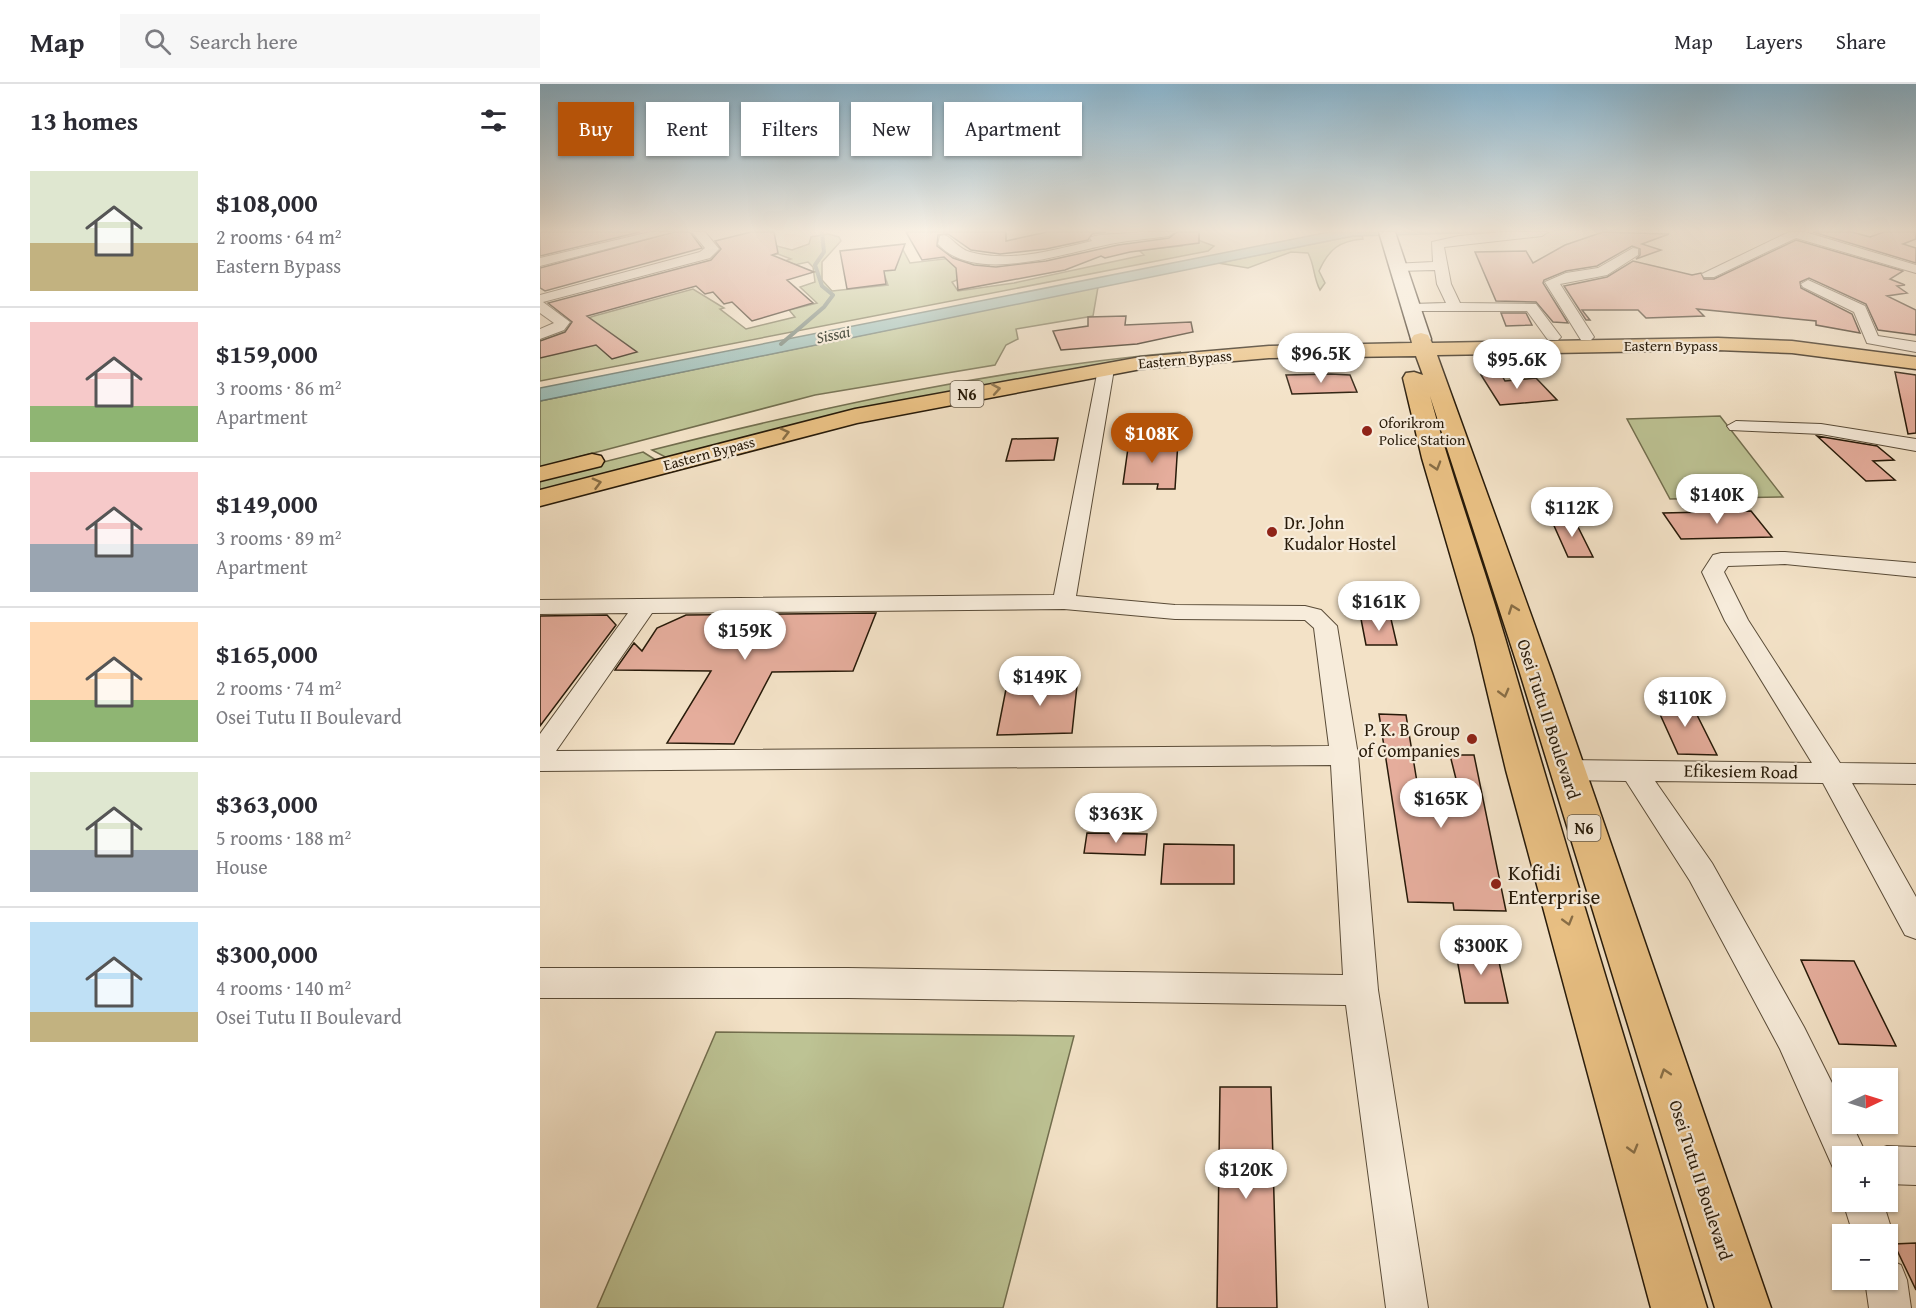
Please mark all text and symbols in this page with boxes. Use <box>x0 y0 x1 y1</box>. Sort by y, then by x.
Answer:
search box <box>120 14 540 68</box>
text: Map <box>30 21 84 62</box>
icon: search <box>141 25 174 58</box>
text: Search here <box>189 25 298 57</box>
text: Map <box>1674 26 1713 57</box>
text: Layers <box>1746 26 1803 57</box>
text: Share <box>1836 26 1886 57</box>
text: 13 homes <box>30 101 138 140</box>
chip: Buy <box>558 102 634 156</box>
chip: Rent <box>646 102 729 156</box>
chip: Filters <box>741 102 839 156</box>
chip: New <box>851 102 932 156</box>
chip: Apartment <box>944 102 1082 156</box>
icon: filters <box>477 104 510 137</box>
text: $108,000 <box>216 183 318 222</box>
icon: home <box>78 195 150 267</box>
text: 2 rooms · 64 m² <box>216 222 342 251</box>
text: Eastern Bypass <box>216 251 341 280</box>
water label: Sissai <box>814 319 852 349</box>
pin: $96.5K <box>1272 333 1370 384</box>
text: $159,000 <box>216 334 318 373</box>
street label: Eastern Bypass <box>1624 335 1718 356</box>
text: $96.5K <box>1291 338 1351 367</box>
pin: $95.6K <box>1468 339 1566 390</box>
street label: Eastern Bypass <box>1137 344 1233 374</box>
text: $95.6K <box>1487 344 1547 373</box>
icon: home <box>78 346 150 418</box>
text: 3 rooms · 86 m² <box>216 373 342 402</box>
road number: N6 <box>950 381 984 407</box>
one-way arrow <box>991 383 1001 396</box>
text: Apartment <box>216 402 308 431</box>
place label: Oforikrom Police Station <box>1379 412 1466 450</box>
pin: $108K <box>1110 413 1194 464</box>
text: $108K <box>1125 418 1179 447</box>
marker: Oforikrom Police Station <box>1360 424 1374 438</box>
one-way arrow <box>780 428 790 441</box>
street label: Eastern Bypass <box>661 431 757 475</box>
one-way arrow <box>1429 460 1441 471</box>
pin: $140K <box>1675 474 1759 525</box>
one-way arrow <box>591 478 601 490</box>
text: $140K <box>1690 479 1744 508</box>
text: $149,000 <box>216 484 318 523</box>
pin: $112K <box>1530 487 1614 538</box>
text: $112K <box>1545 492 1599 521</box>
icon: home <box>78 496 150 568</box>
place label: Dr. John Kudalor Hostel <box>1284 509 1396 557</box>
text: 3 rooms · 89 m² <box>216 523 342 552</box>
marker: Dr. John Kudalor Hostel <box>1265 525 1279 539</box>
text: Apartment <box>216 552 308 581</box>
pin: $161K <box>1337 581 1421 632</box>
text: $161K <box>1352 586 1406 615</box>
one-way arrow <box>1507 604 1520 615</box>
pin: $159K <box>703 610 787 661</box>
text: $159K <box>718 615 772 644</box>
text: $165,000 <box>216 634 318 673</box>
street label: Osei Tutu II Boulevard <box>1510 635 1588 803</box>
icon: home <box>78 646 150 718</box>
pin: $149K <box>998 656 1082 707</box>
text: $149K <box>1013 661 1067 690</box>
text: 2 rooms · 74 m² <box>216 673 342 702</box>
pin: $110K <box>1643 677 1727 728</box>
text: $110K <box>1658 682 1712 711</box>
one-way arrow <box>1496 688 1509 698</box>
text: Osei Tutu II Boulevard <box>216 702 402 731</box>
place label: P. K. B Group of Companies <box>1358 716 1460 764</box>
marker: P. K. B Group of Companies <box>1465 732 1479 746</box>
street label: Efikesiem Road <box>1684 757 1799 786</box>
pin: $165K <box>1399 778 1483 829</box>
text: $165K <box>1414 783 1468 812</box>
text: $363,000 <box>216 784 318 823</box>
pin: $363K <box>1074 793 1158 844</box>
icon: home <box>78 796 150 868</box>
text: $363K <box>1089 798 1143 827</box>
road number: N6 <box>1568 815 1600 841</box>
text: 5 rooms · 188 m² <box>216 823 351 852</box>
text: House <box>216 852 268 881</box>
place label: Kofidi Enterprise <box>1508 857 1601 912</box>
marker: Kofidi Enterprise <box>1489 877 1503 891</box>
one-way arrow <box>1561 916 1573 926</box>
pin: $300K <box>1439 925 1523 976</box>
text: $300K <box>1454 930 1508 959</box>
text: $300,000 <box>216 934 318 973</box>
icon: home <box>78 946 150 1018</box>
text: 4 rooms · 140 m² <box>216 973 351 1002</box>
text: Osei Tutu II Boulevard <box>216 1002 402 1031</box>
one-way arrow <box>1660 1068 1672 1079</box>
north arrow <box>1832 1068 1898 1134</box>
map controls <box>1832 1068 1898 1290</box>
street label: Osei Tutu II Boulevard <box>1662 1096 1740 1264</box>
one-way arrow <box>1626 1143 1638 1154</box>
button: + <box>1832 1146 1898 1212</box>
pin: $120K <box>1204 1149 1288 1200</box>
text: $120K <box>1219 1154 1273 1183</box>
button: − <box>1832 1224 1898 1290</box>

